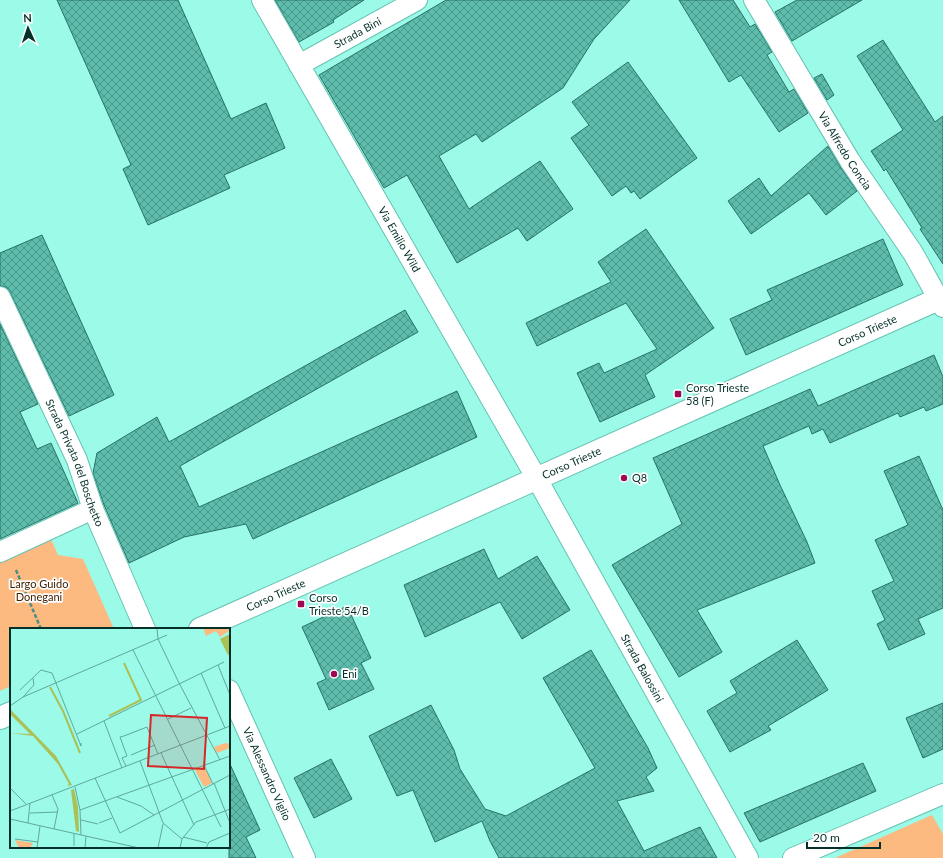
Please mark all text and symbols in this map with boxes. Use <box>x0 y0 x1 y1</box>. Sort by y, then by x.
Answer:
north arrow <box>8 8 48 48</box>
text: N <box>23 11 32 24</box>
street label: Strada Bini <box>332 14 384 50</box>
street label: Via Alfredo Concia <box>816 109 875 192</box>
street label: Via Emilio Wild <box>376 204 424 274</box>
street label: Corso Trieste <box>836 311 899 349</box>
place label: Corso Trieste 58 (F) <box>686 381 749 407</box>
marker: Corso Trieste 58 (F) <box>673 389 683 399</box>
street label: Strada Privata del Boschetto <box>43 397 107 528</box>
street label: Corso Trieste <box>540 444 603 481</box>
place label: Q8 <box>632 471 647 484</box>
marker: Q8 <box>619 473 629 483</box>
street label: Corso Trieste <box>244 576 307 614</box>
park label: Largo Guido Donegani <box>10 577 68 603</box>
place label: Corso Trieste 54/B <box>309 591 369 617</box>
marker: Corso Trieste 54/B <box>296 599 306 609</box>
inset map <box>10 628 230 848</box>
street label: Strada Balossini <box>619 632 667 705</box>
place label: Eni <box>342 667 357 680</box>
marker: Eni <box>329 669 339 679</box>
street label: Via Alessandro Viglio <box>241 725 294 822</box>
scale bar <box>807 824 880 850</box>
text: 20 m <box>813 830 840 845</box>

